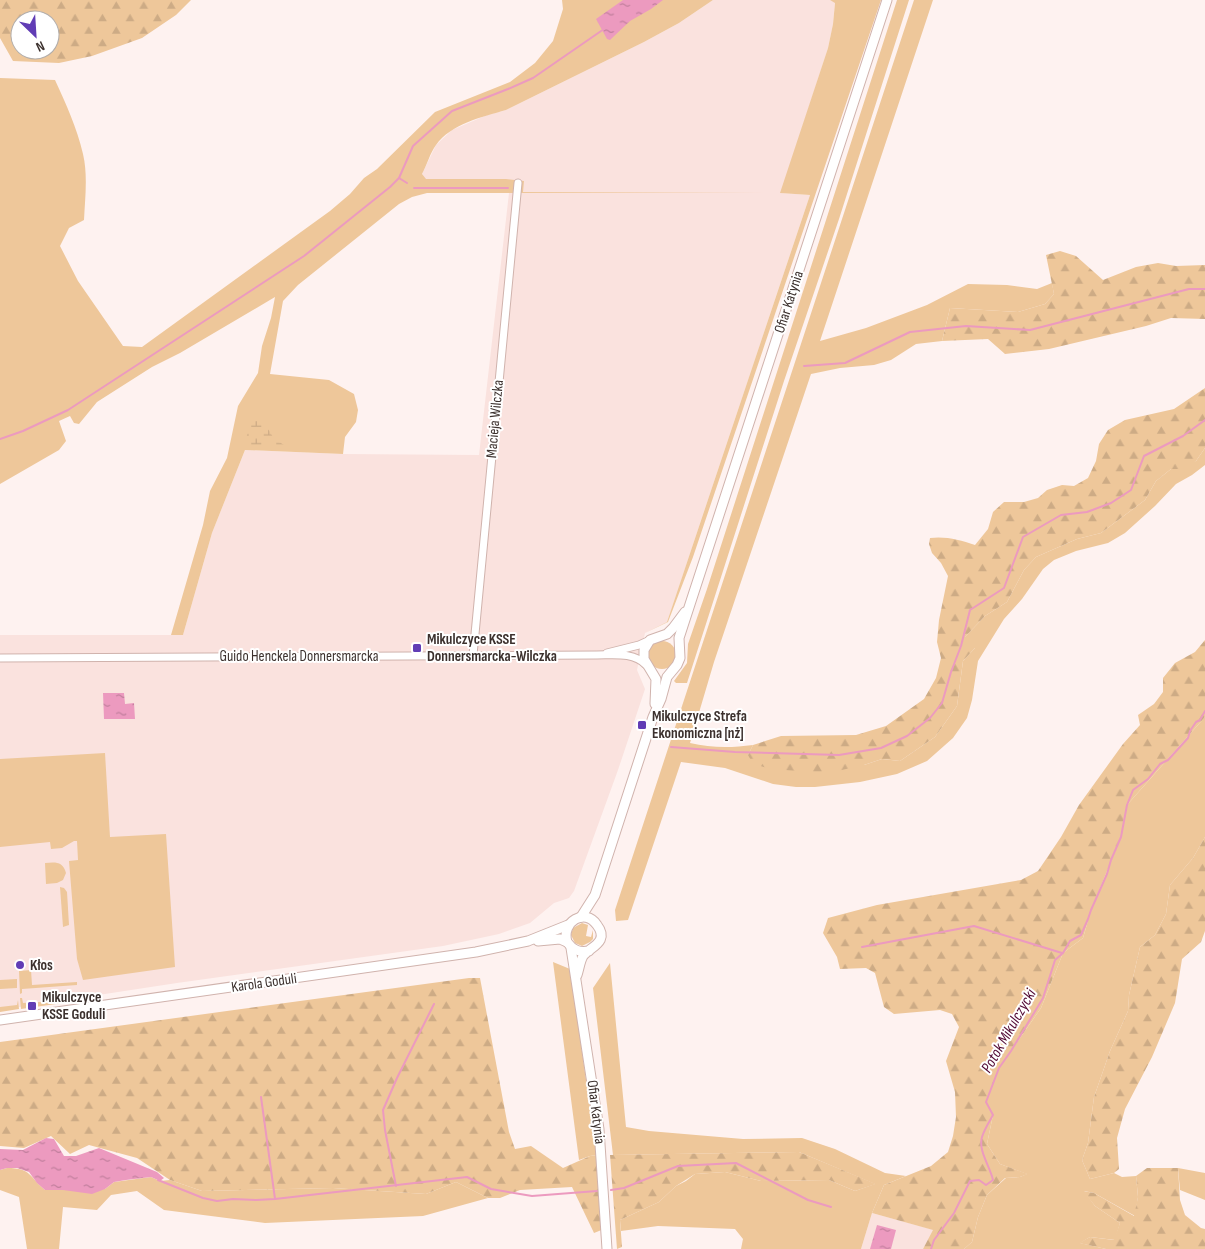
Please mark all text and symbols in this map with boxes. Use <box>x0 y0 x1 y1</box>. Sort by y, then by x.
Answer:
north arrow <box>10 10 60 60</box>
text: N <box>33 37 47 56</box>
street label: Ofiar Katynia <box>770 268 808 336</box>
street label: Macieja Wilczka <box>482 379 508 459</box>
place label: Mikulczyce KSSE Donnersmarcka-Wilczka <box>427 630 557 666</box>
marker: Mikulczyce KSSE Donnersmarcka-Wilczka <box>411 642 423 654</box>
street label: Guido Henckela Donnersmarcka <box>220 647 379 666</box>
place label: Mikulczyce Strefa Ekonomiczna [nż] <box>652 707 747 743</box>
marker: Mikulczyce Strefa Ekonomiczna [nż] <box>636 719 648 731</box>
place label: Kłos <box>30 956 53 975</box>
marker: Kłos <box>14 959 26 971</box>
street label: Karola Goduli <box>230 969 298 997</box>
water label: Potok Mikulczycki <box>977 985 1041 1076</box>
place label: Mikulczyce KSSE Goduli <box>42 988 105 1024</box>
marker: Mikulczyce KSSE Goduli <box>26 1000 38 1012</box>
street label: Ofiar Katynia <box>583 1079 609 1145</box>

